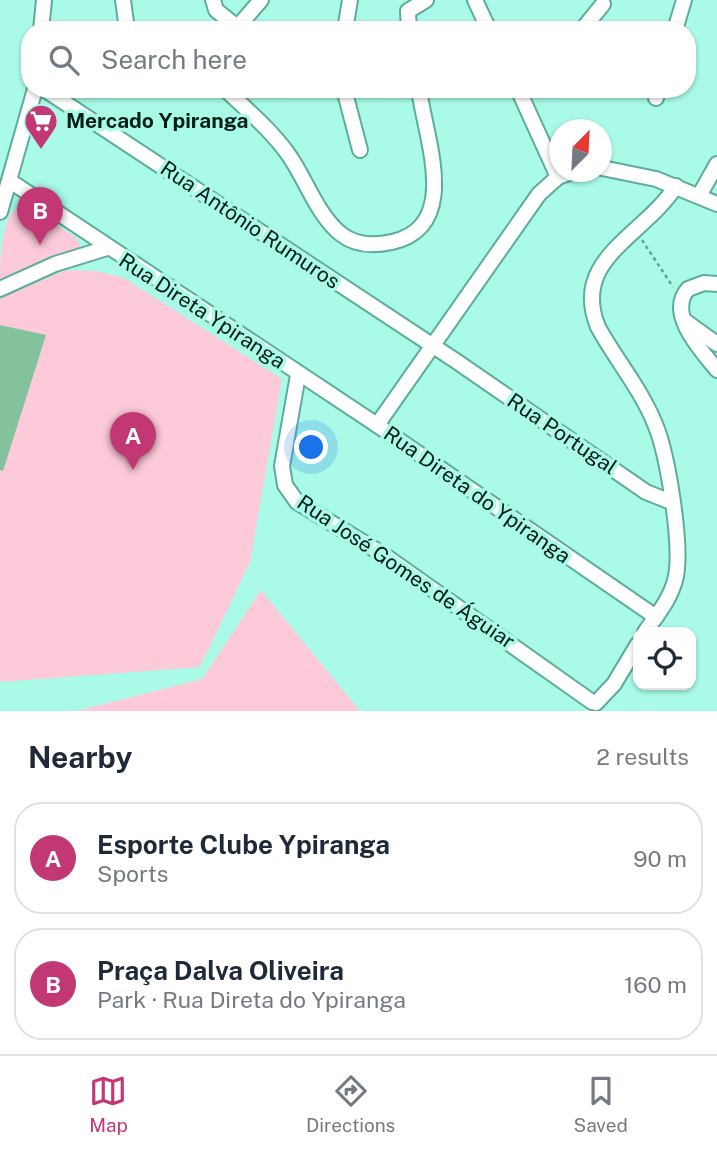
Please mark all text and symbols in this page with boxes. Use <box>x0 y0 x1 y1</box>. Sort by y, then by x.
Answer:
search box <box>21 21 696 98</box>
icon: search <box>45 41 83 79</box>
text: Search here <box>101 44 247 75</box>
supermarket icon: Mercado Ypiranga <box>22 102 60 151</box>
place label: Mercado Ypiranga <box>66 108 248 133</box>
north arrow <box>549 119 612 182</box>
street label: Rua Antônio Rumuros <box>156 155 345 294</box>
pin: B <box>17 187 63 245</box>
street label: Rua Direta Ypiranga <box>114 247 290 374</box>
street label: Rua Portugal <box>503 388 622 479</box>
pin: A <box>110 412 156 470</box>
street label: Rua Direta do Ypiranga <box>379 421 576 569</box>
your location <box>294 430 328 464</box>
street label: Rua José Gomes de Águiar <box>293 489 520 654</box>
map controls <box>633 627 696 690</box>
button: locate <box>633 627 696 690</box>
text: Nearby <box>28 739 132 775</box>
text: 2 results <box>596 743 689 770</box>
text: Esporte Clube Ypiranga <box>97 829 390 860</box>
text: A <box>45 845 61 872</box>
text: 90 m <box>633 845 687 872</box>
text: Sports <box>97 860 168 887</box>
text: Praça Dalva Oliveira <box>97 955 344 986</box>
text: B <box>45 971 61 998</box>
text: 160 m <box>624 971 687 998</box>
text: Park · Rua Direta do Ypiranga <box>97 986 406 1013</box>
tab: Map <box>89 1072 128 1136</box>
tab: Directions <box>306 1072 395 1136</box>
tab: Saved <box>574 1072 628 1136</box>

